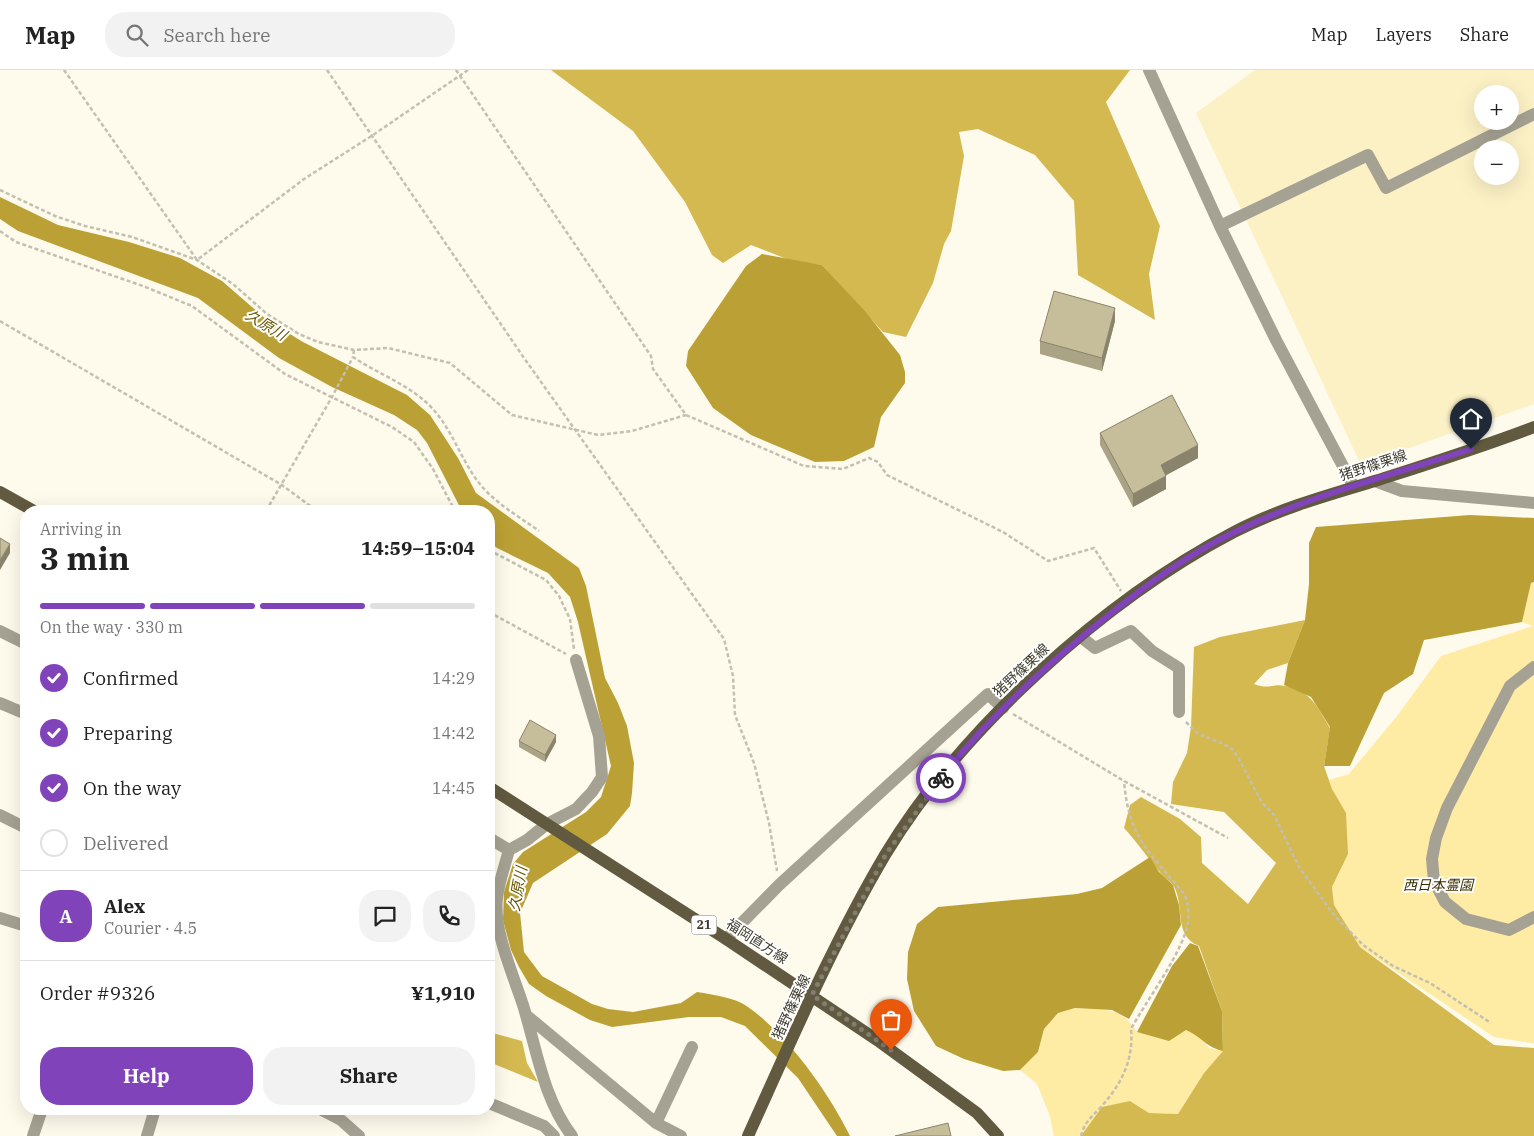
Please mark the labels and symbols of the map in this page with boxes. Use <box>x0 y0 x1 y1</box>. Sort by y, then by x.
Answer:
water label: 久原川 <box>242 305 292 345</box>
pin <box>1450 398 1492 449</box>
street label: 猪野篠栗線 <box>1337 446 1409 484</box>
street label: 猪野篠栗線 <box>989 640 1053 700</box>
courier <box>916 753 966 803</box>
water label: 久原川 <box>504 863 531 913</box>
park label: 西日本霊園 <box>1403 876 1475 894</box>
street label: 福岡直方線 <box>723 914 791 968</box>
road number: 21 <box>692 916 716 934</box>
street label: 猪野篠栗線 <box>768 971 814 1043</box>
pin <box>870 999 912 1050</box>

